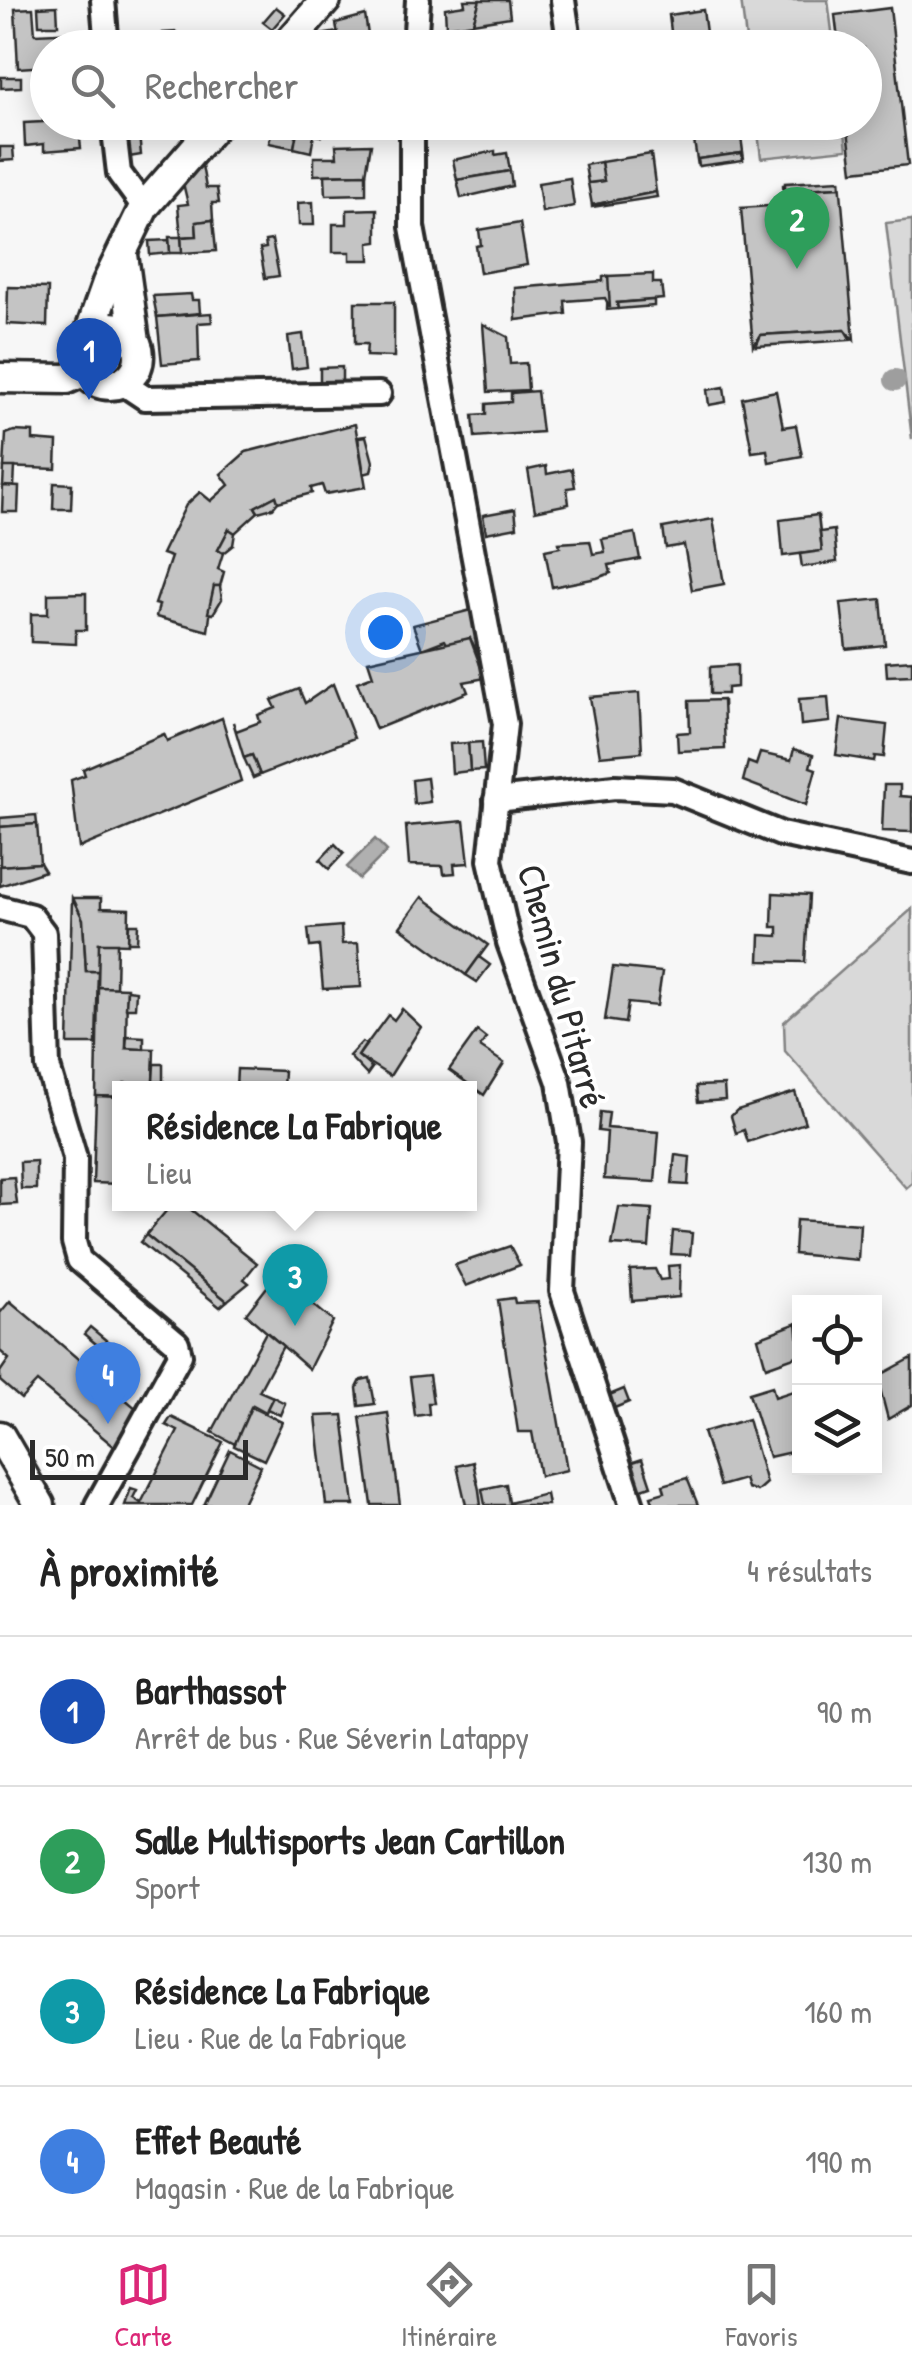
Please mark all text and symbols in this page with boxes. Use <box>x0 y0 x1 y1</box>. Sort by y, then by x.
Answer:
search box <box>30 30 882 140</box>
icon: search <box>65 58 120 113</box>
text: Rechercher <box>145 59 298 111</box>
pin: 2 <box>764 186 830 269</box>
pin: 1 <box>56 318 122 400</box>
your location <box>360 607 411 658</box>
street label: Chemin du Pitarré <box>506 858 620 1114</box>
popup <box>112 1081 477 1211</box>
text: Résidence La Fabrique <box>147 1099 442 1151</box>
text: Lieu <box>147 1151 192 1194</box>
pin: 3 <box>262 1244 328 1326</box>
map controls <box>792 1295 882 1475</box>
button: locate <box>792 1295 882 1385</box>
pin: 4 <box>76 1342 140 1424</box>
button: layers <box>792 1385 882 1475</box>
scale bar <box>30 1435 248 1480</box>
text: 50 m <box>45 1438 95 1476</box>
text: À proximité <box>40 1542 219 1599</box>
text: 4 résultats <box>747 1549 872 1592</box>
text: Barthassot <box>135 1664 285 1716</box>
text: 1 <box>67 1690 78 1733</box>
text: 90 m <box>817 1690 872 1733</box>
text: Arrêt de bus · Rue Séverin Latappy <box>135 1716 529 1759</box>
text: Salle Multisports Jean Cartillon <box>135 1814 565 1866</box>
text: 2 <box>65 1840 80 1883</box>
text: 130 m <box>803 1840 872 1883</box>
text: Sport <box>135 1866 200 1909</box>
text: Résidence La Fabrique <box>135 1964 430 2016</box>
text: 3 <box>65 1990 80 2033</box>
text: 160 m <box>804 1990 872 2033</box>
text: Lieu · Rue de la Fabrique <box>135 2016 407 2059</box>
text: Effet Beauté <box>135 2114 301 2166</box>
text: 4 <box>66 2140 79 2183</box>
text: 190 m <box>805 2140 872 2183</box>
text: Magasin · Rue de la Fabrique <box>135 2166 454 2209</box>
tab: Carte <box>114 2257 172 2355</box>
tab: Itinéraire <box>401 2257 497 2355</box>
tab: Favoris <box>726 2257 798 2355</box>

